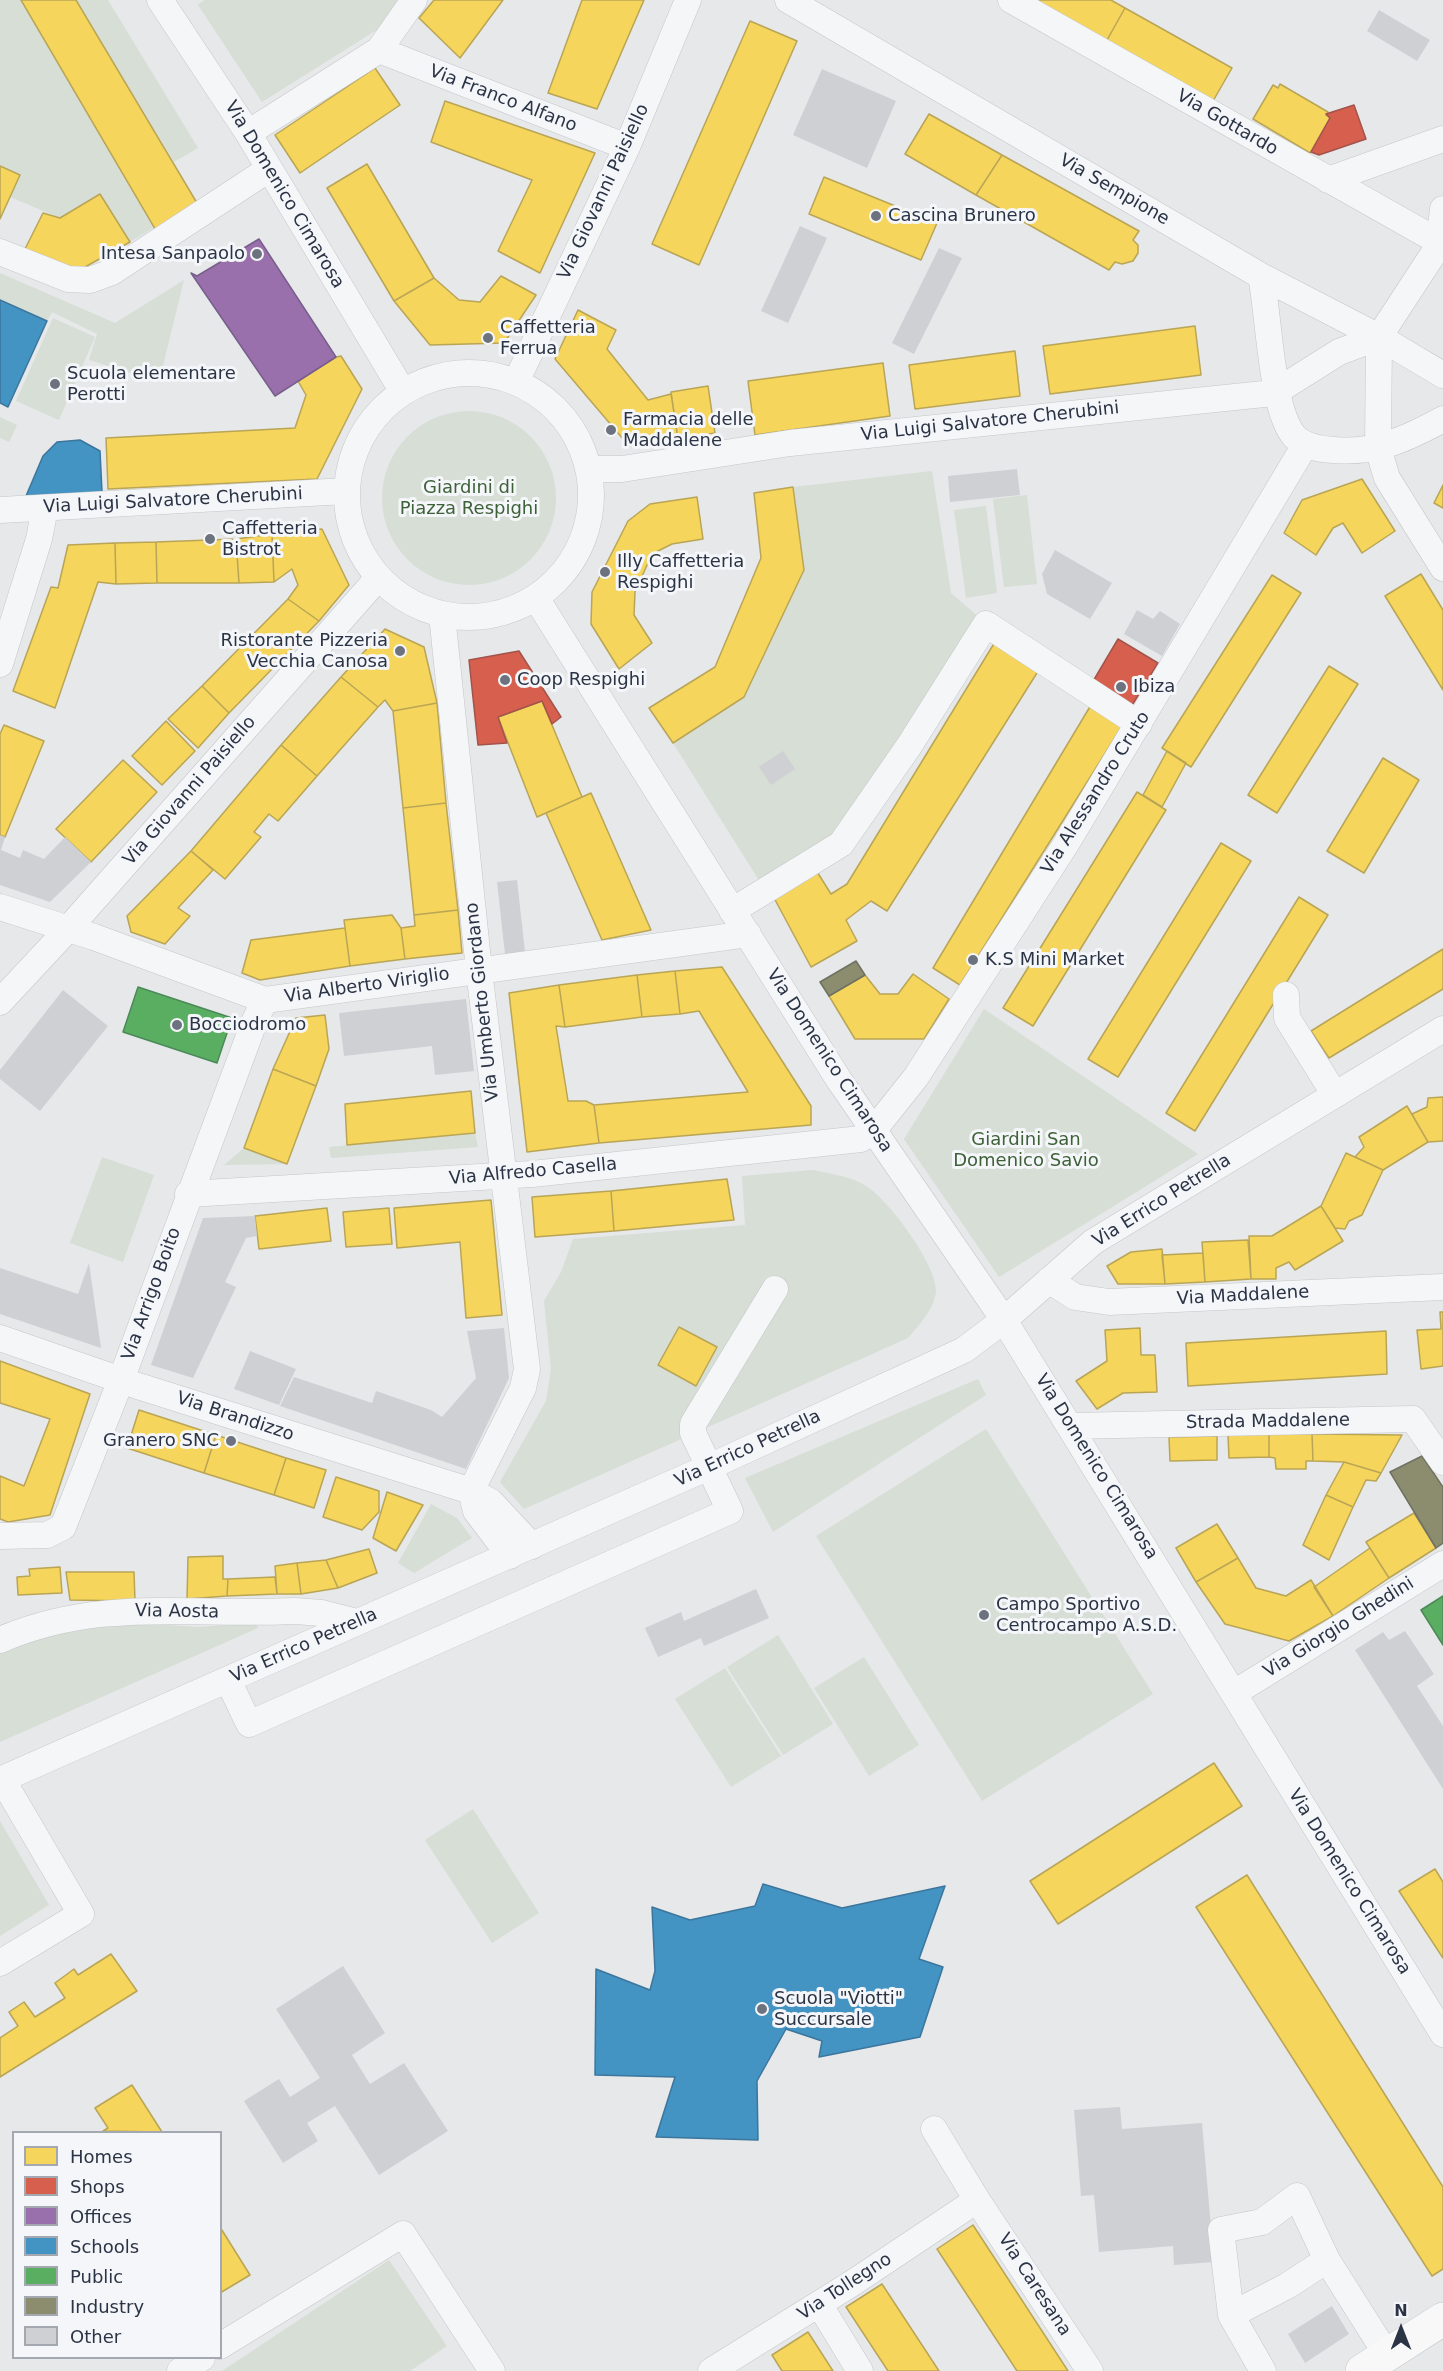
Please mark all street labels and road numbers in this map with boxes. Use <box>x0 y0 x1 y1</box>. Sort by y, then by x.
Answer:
street label: Via Franco Alfano <box>426 61 580 137</box>
street label: Via Gottardo <box>1173 85 1281 161</box>
street label: Via Domenico Cimarosa <box>219 97 349 293</box>
street label: Via Giovanni Paisiello <box>554 101 654 283</box>
street label: Via Sempione <box>1055 150 1173 230</box>
street label: Via Luigi Salvatore Cherubini <box>860 398 1120 446</box>
street label: Via Luigi Salvatore Cherubini <box>43 483 303 519</box>
street label: Via Alessandro Cruto <box>1037 708 1155 878</box>
street label: Via Giovanni Paisiello <box>119 712 261 870</box>
street label: Via Umberto Giordano <box>462 901 504 1103</box>
street label: Via Alberto Viriglio <box>283 964 451 1008</box>
street label: Via Domenico Cimarosa <box>761 965 897 1157</box>
street label: Via Errico Petrella <box>1089 1150 1235 1252</box>
street label: Via Alfredo Casella <box>448 1154 618 1190</box>
street label: Via Arrigo Boito <box>118 1224 186 1364</box>
street label: Via Maddalene <box>1176 1282 1310 1310</box>
street label: Via Domenico Cimarosa <box>1030 1370 1162 1564</box>
street label: Via Brandizzo <box>174 1388 296 1446</box>
street label: Via Errico Petrella <box>672 1406 824 1492</box>
street label: Strada Maddalene <box>1186 1410 1350 1434</box>
street label: Via Giorgio Ghedini <box>1260 1573 1418 1683</box>
street label: Via Aosta <box>135 1600 219 1624</box>
street label: Via Errico Petrella <box>227 1604 381 1688</box>
street label: Via Domenico Cimarosa <box>1283 1785 1415 1979</box>
street label: Via Caresana <box>993 2230 1075 2340</box>
street label: Via Tollegno <box>794 2249 896 2325</box>

